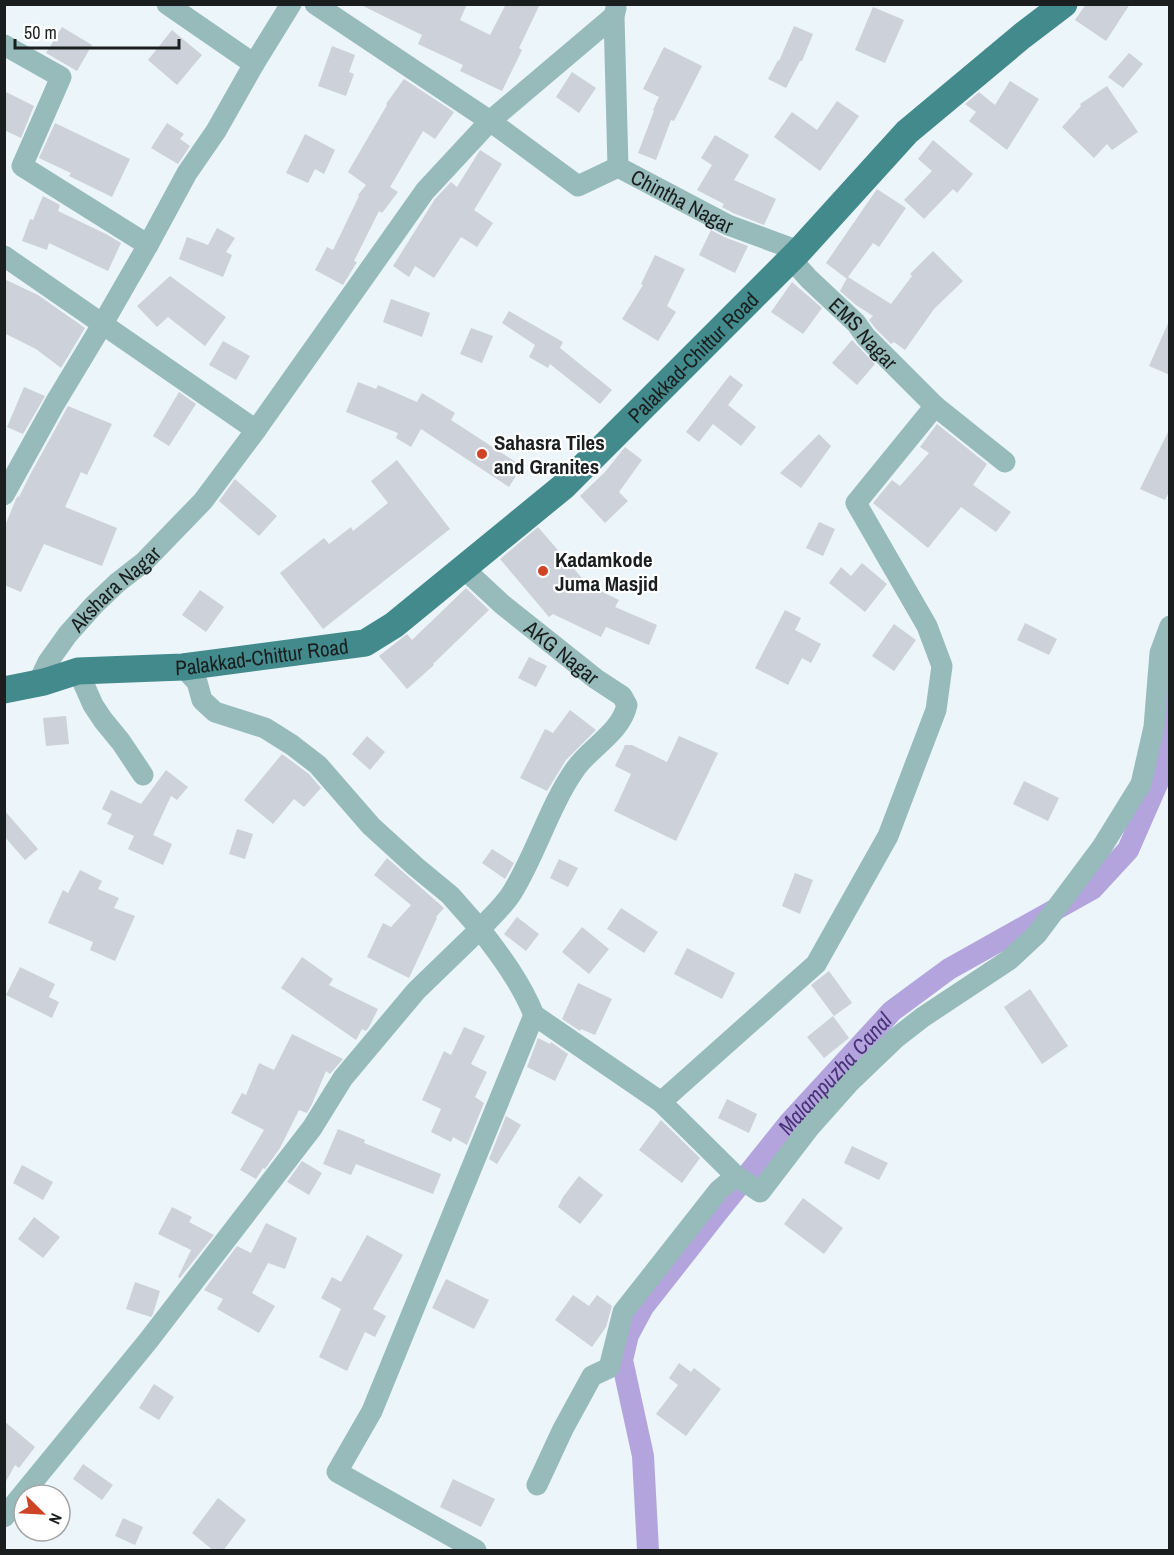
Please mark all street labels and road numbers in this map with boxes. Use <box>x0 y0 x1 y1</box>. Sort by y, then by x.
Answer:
street label: Chintha Nagar <box>626 162 737 240</box>
street label: Palakkad-Chittur Road <box>621 285 765 429</box>
street label: EMS Nagar <box>823 291 905 376</box>
street label: Akshara Nagar <box>62 539 167 639</box>
street label: AKG Nagar <box>518 613 606 691</box>
street label: Palakkad-Chittur Road <box>175 631 350 682</box>

